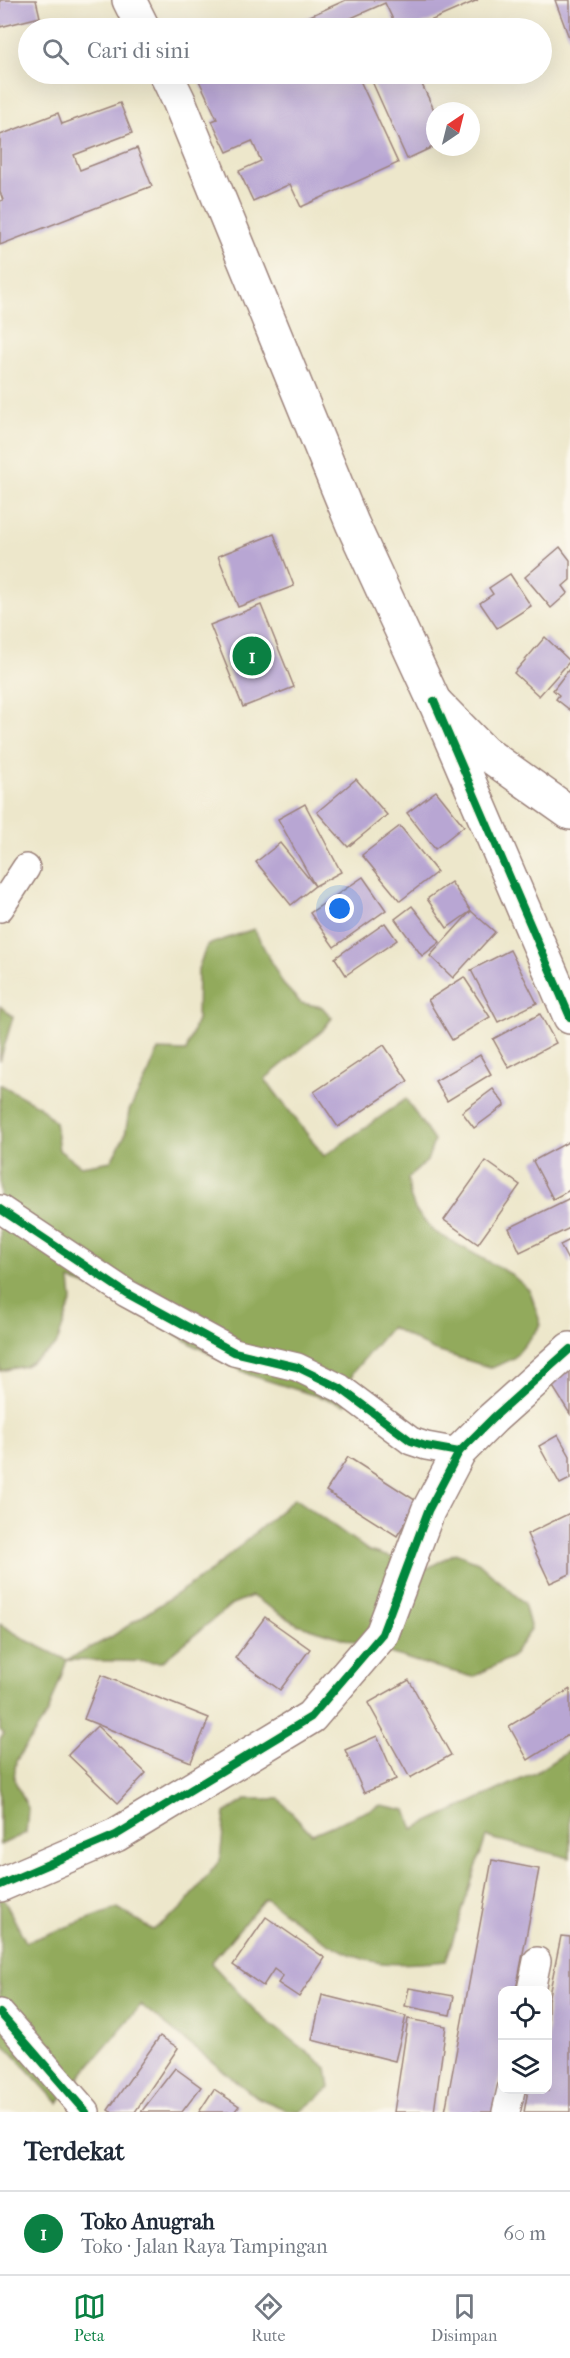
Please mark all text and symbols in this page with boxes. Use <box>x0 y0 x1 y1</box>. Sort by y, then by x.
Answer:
search box <box>18 18 552 84</box>
icon: search <box>39 35 72 68</box>
text: Cari di sini <box>87 38 190 64</box>
north arrow <box>426 102 480 156</box>
pin: 1 <box>232 634 272 678</box>
your location <box>325 894 354 923</box>
map controls <box>498 1986 552 2094</box>
button: locate <box>498 1986 552 2040</box>
button: layers <box>498 2040 552 2094</box>
text: Terdekat <box>24 2136 125 2167</box>
text: Toko Anugrah <box>81 2209 215 2235</box>
text: 1 <box>40 2222 47 2245</box>
text: 60 m <box>503 2222 546 2245</box>
text: Toko · Jalan Raya Tampingan <box>81 2235 328 2258</box>
tab: Peta <box>73 2290 106 2345</box>
tab: Rute <box>251 2290 285 2345</box>
tab: Disimpan <box>431 2290 497 2345</box>

